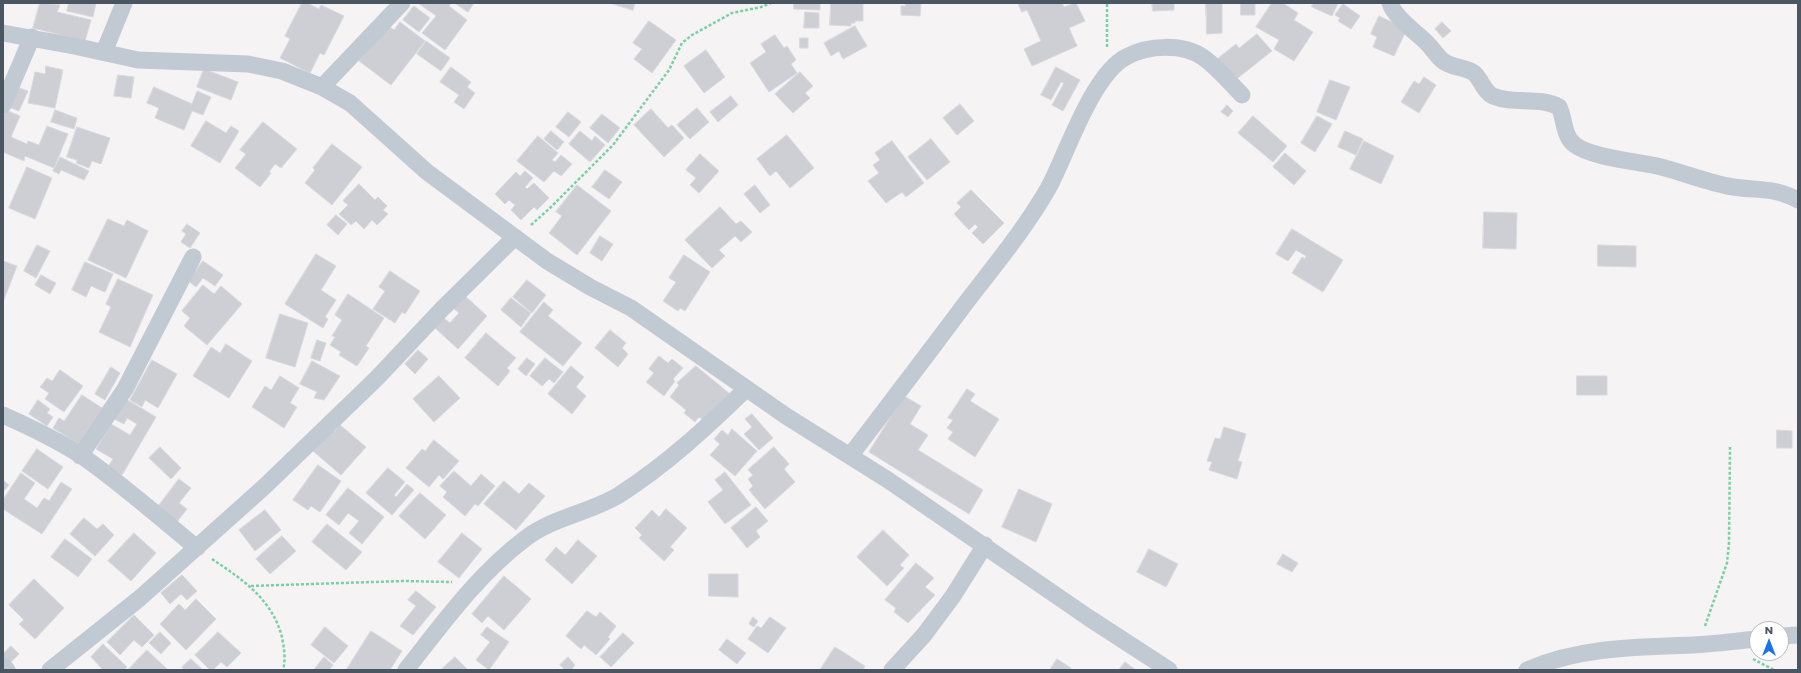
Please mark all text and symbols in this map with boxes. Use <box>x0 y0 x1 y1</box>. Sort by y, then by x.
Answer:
north arrow <box>1749 621 1789 661</box>
text: N <box>1765 622 1773 638</box>

